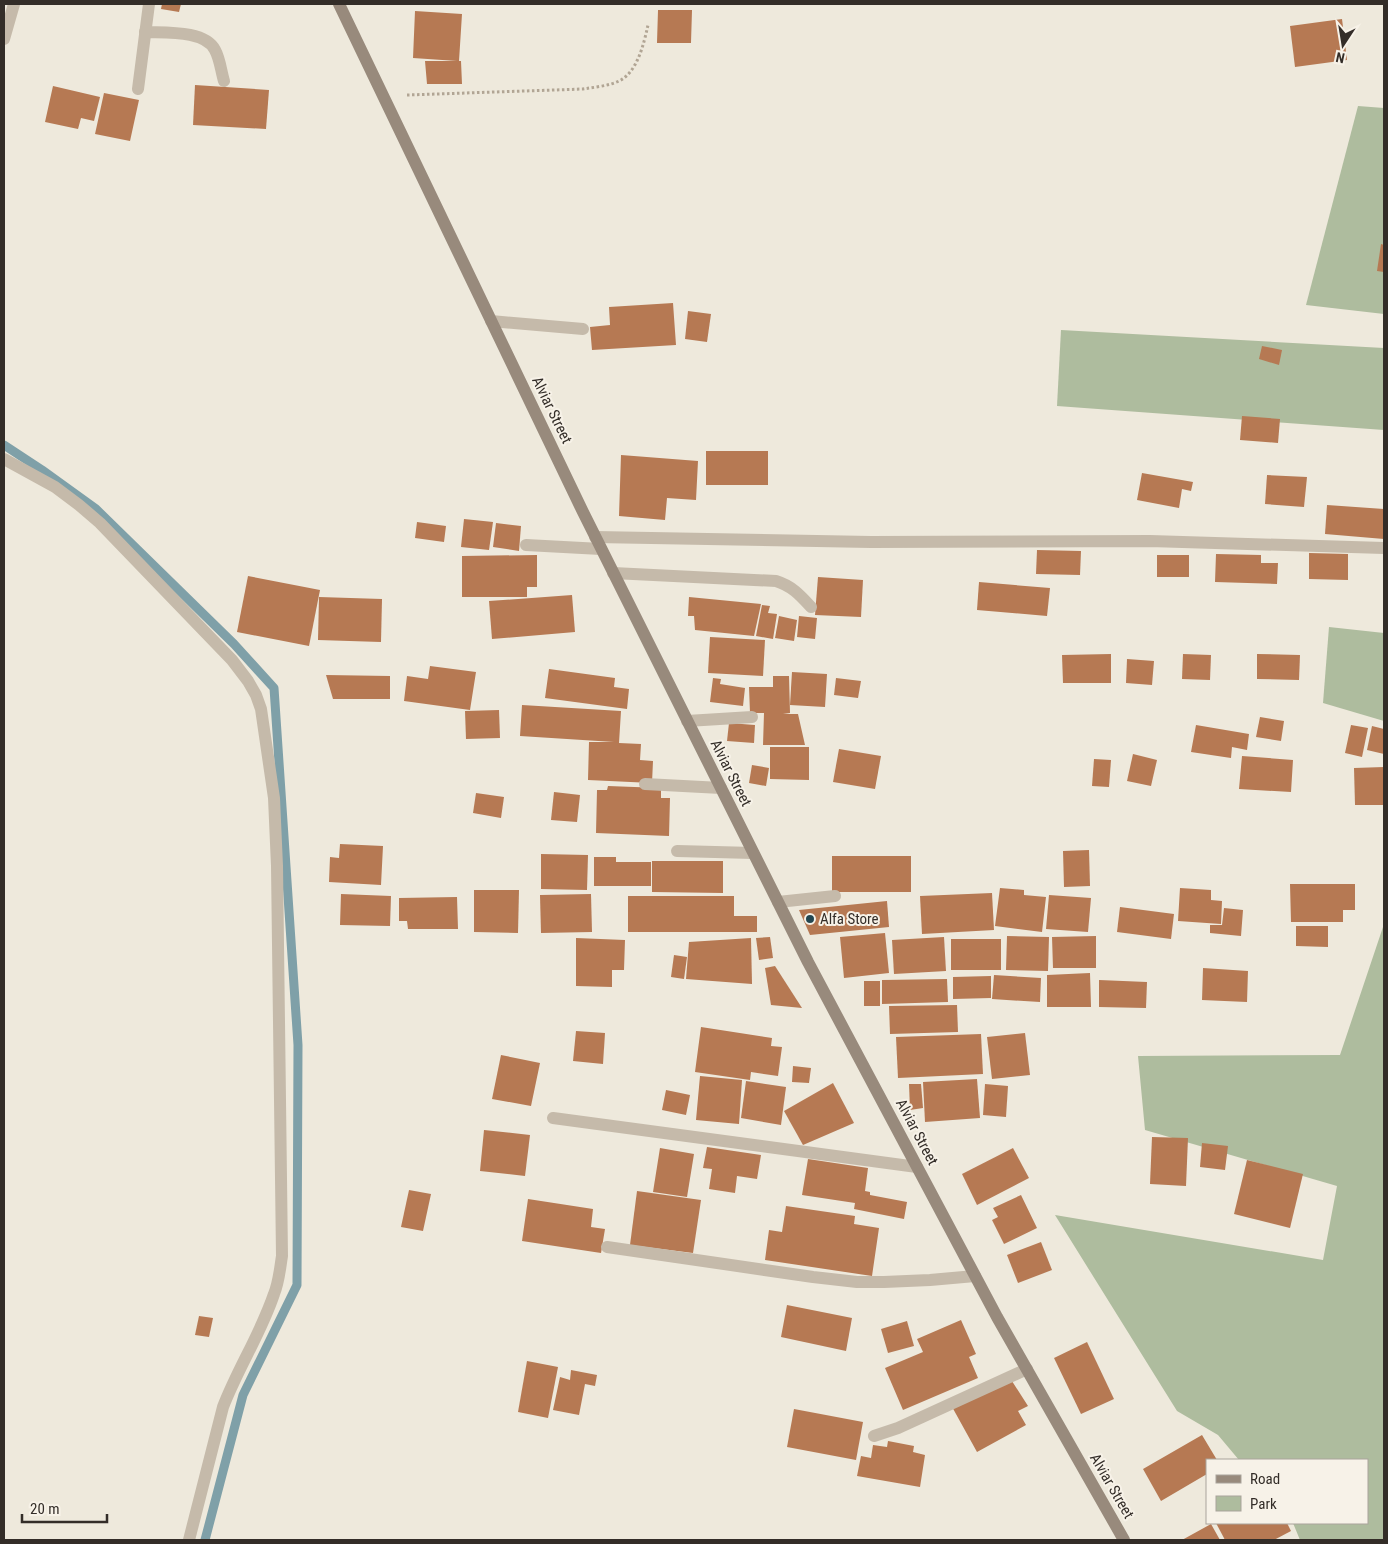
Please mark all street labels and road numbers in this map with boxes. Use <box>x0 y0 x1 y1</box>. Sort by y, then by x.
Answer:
street label: Alviar Street <box>528 374 576 446</box>
street label: Alviar Street <box>707 737 755 809</box>
street label: Alviar Street <box>892 1096 942 1168</box>
street label: Alviar Street <box>1086 1450 1138 1522</box>

